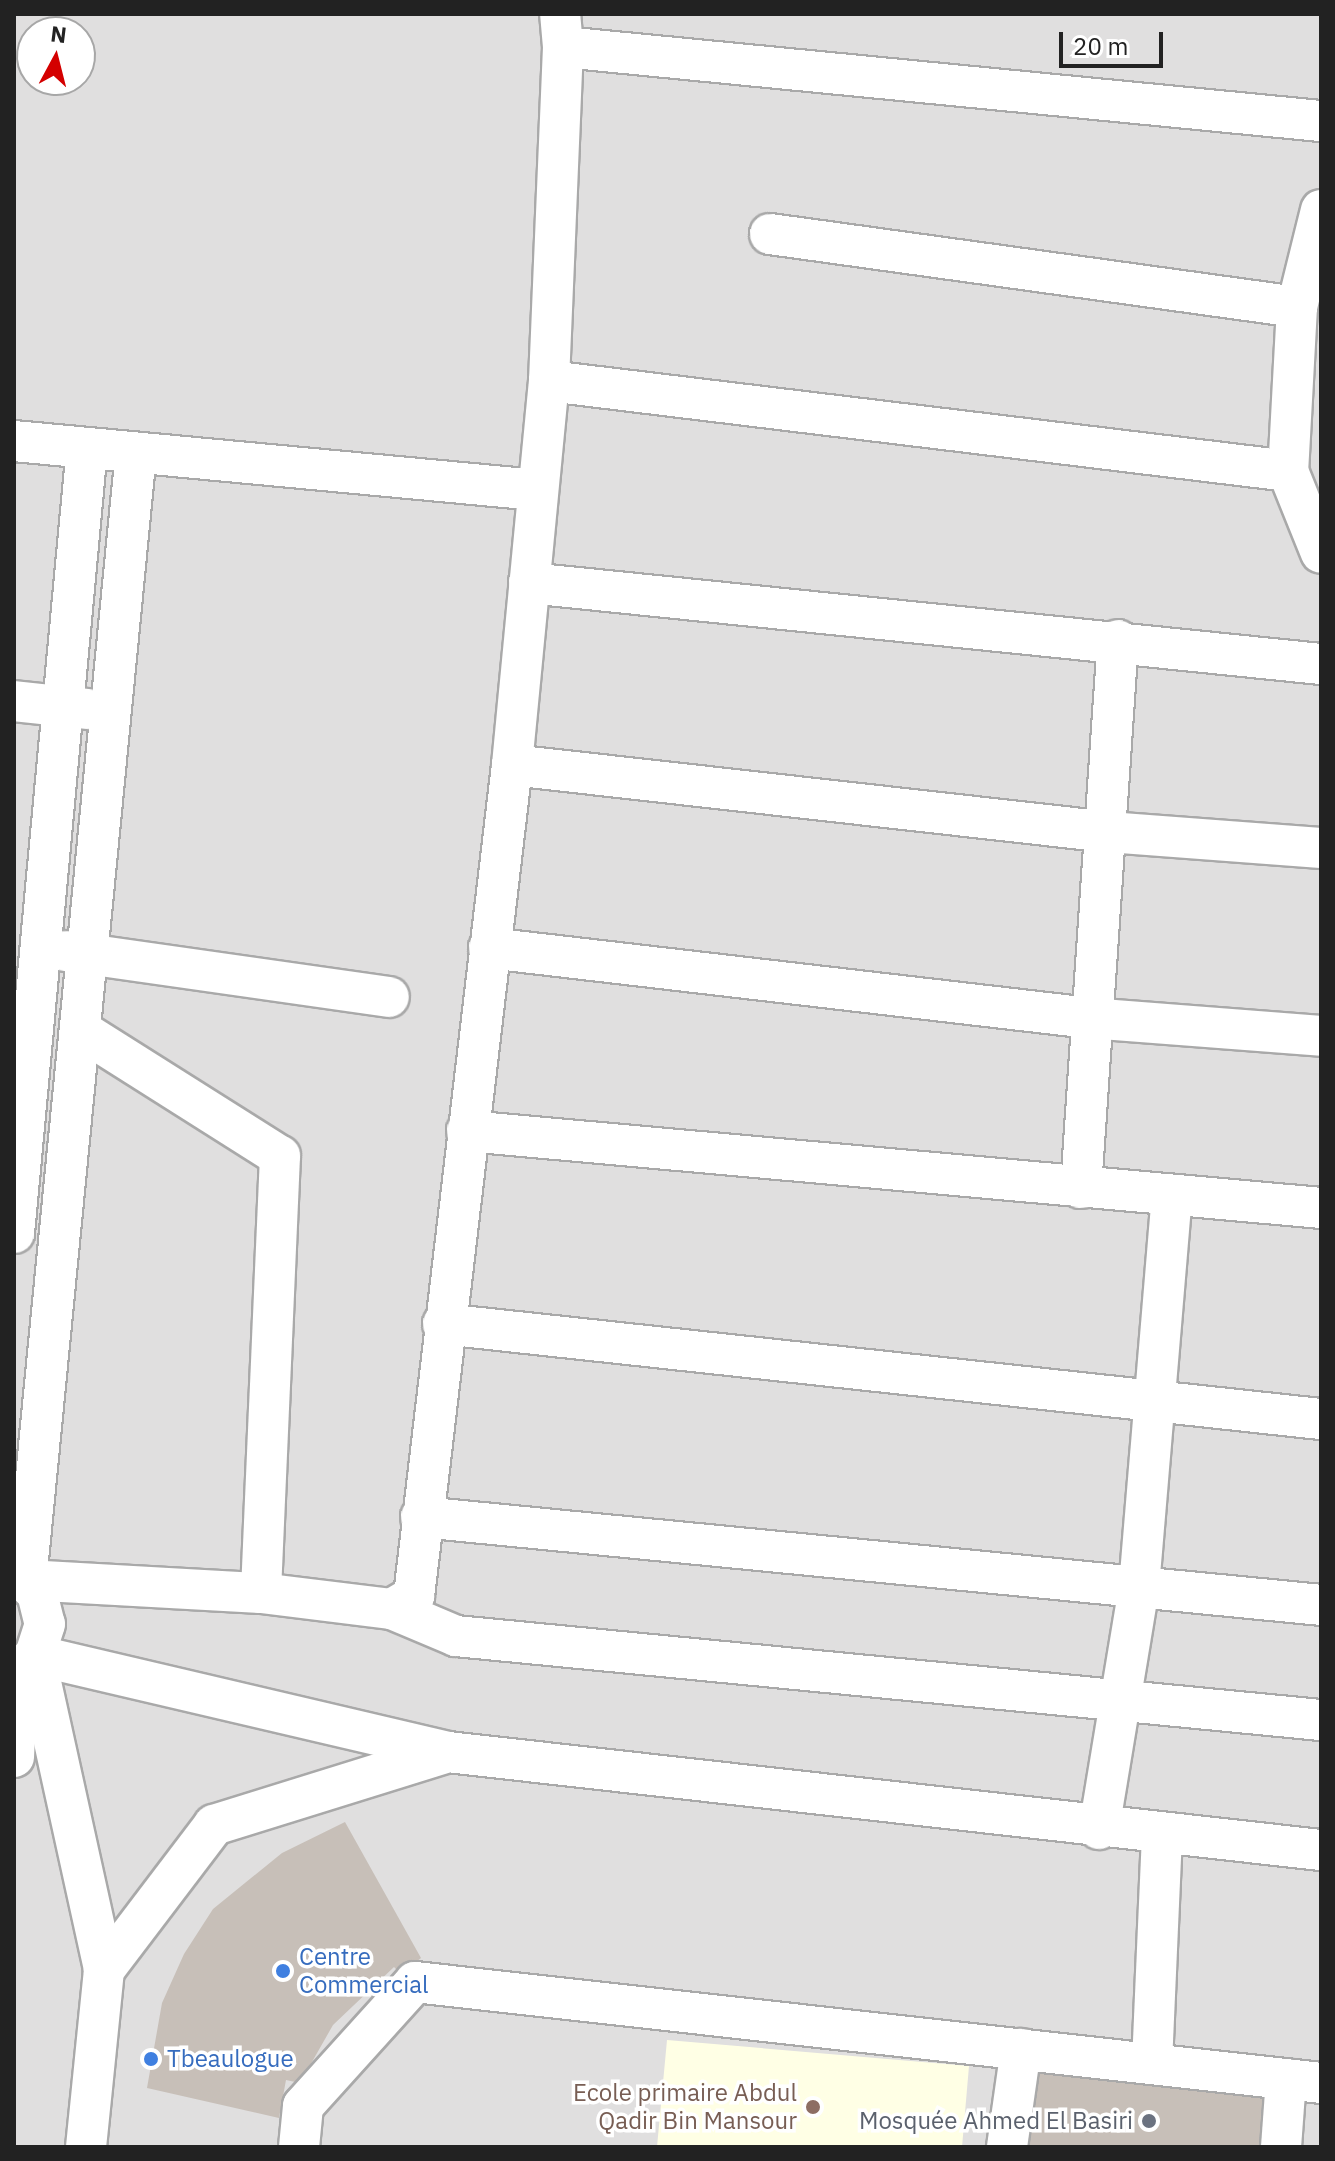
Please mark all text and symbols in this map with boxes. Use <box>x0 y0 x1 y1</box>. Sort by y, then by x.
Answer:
north arrow <box>16 16 96 96</box>
scale bar <box>1063 16 1167 66</box>
text: N <box>49 18 68 49</box>
text: 20 m <box>1073 30 1128 62</box>
place label: Centre Commercial <box>299 1943 429 1999</box>
marker: Centre Commercial <box>274 1962 292 1980</box>
place label: Tbeaulogue <box>167 2045 294 2073</box>
marker: Tbeaulogue <box>142 2050 160 2068</box>
place label: Ecole primaire Abdul Qadir Bin Mansour <box>573 2079 797 2135</box>
marker: Ecole primaire Abdul Qadir Bin Mansour <box>804 2098 822 2116</box>
place label: Mosquée Ahmed El Basiri <box>859 2107 1133 2135</box>
marker: Mosquée Ahmed El Basiri <box>1140 2112 1158 2130</box>

